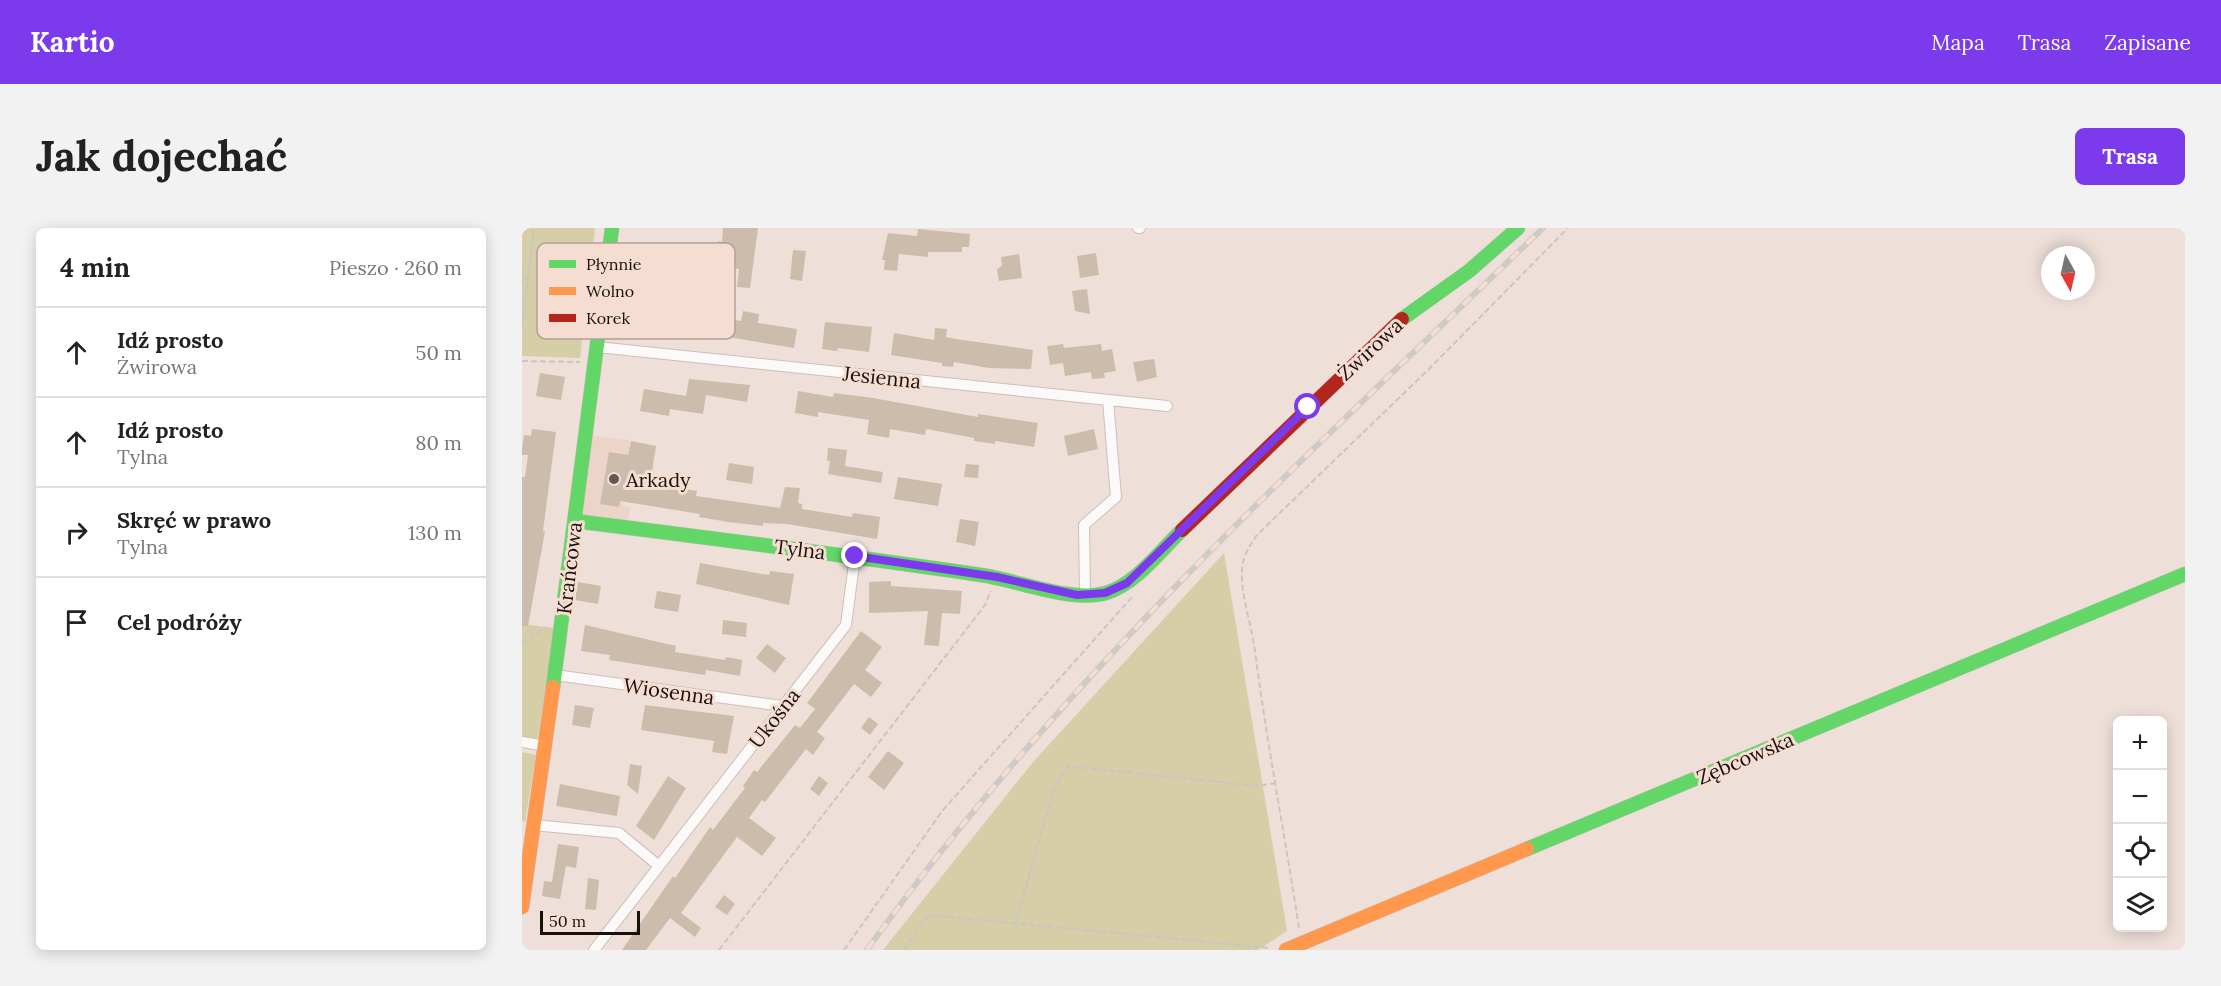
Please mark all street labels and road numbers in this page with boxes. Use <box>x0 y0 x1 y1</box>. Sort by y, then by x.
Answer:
street label: Żwirowa <box>1332 313 1408 385</box>
street label: Jesienna <box>841 360 922 394</box>
street label: Krańcowa <box>551 520 587 616</box>
street label: Tylna <box>773 533 827 565</box>
street label: Wiosenna <box>622 672 716 710</box>
street label: Ukośna <box>743 683 805 753</box>
street label: Zębcowska <box>1693 726 1797 790</box>

